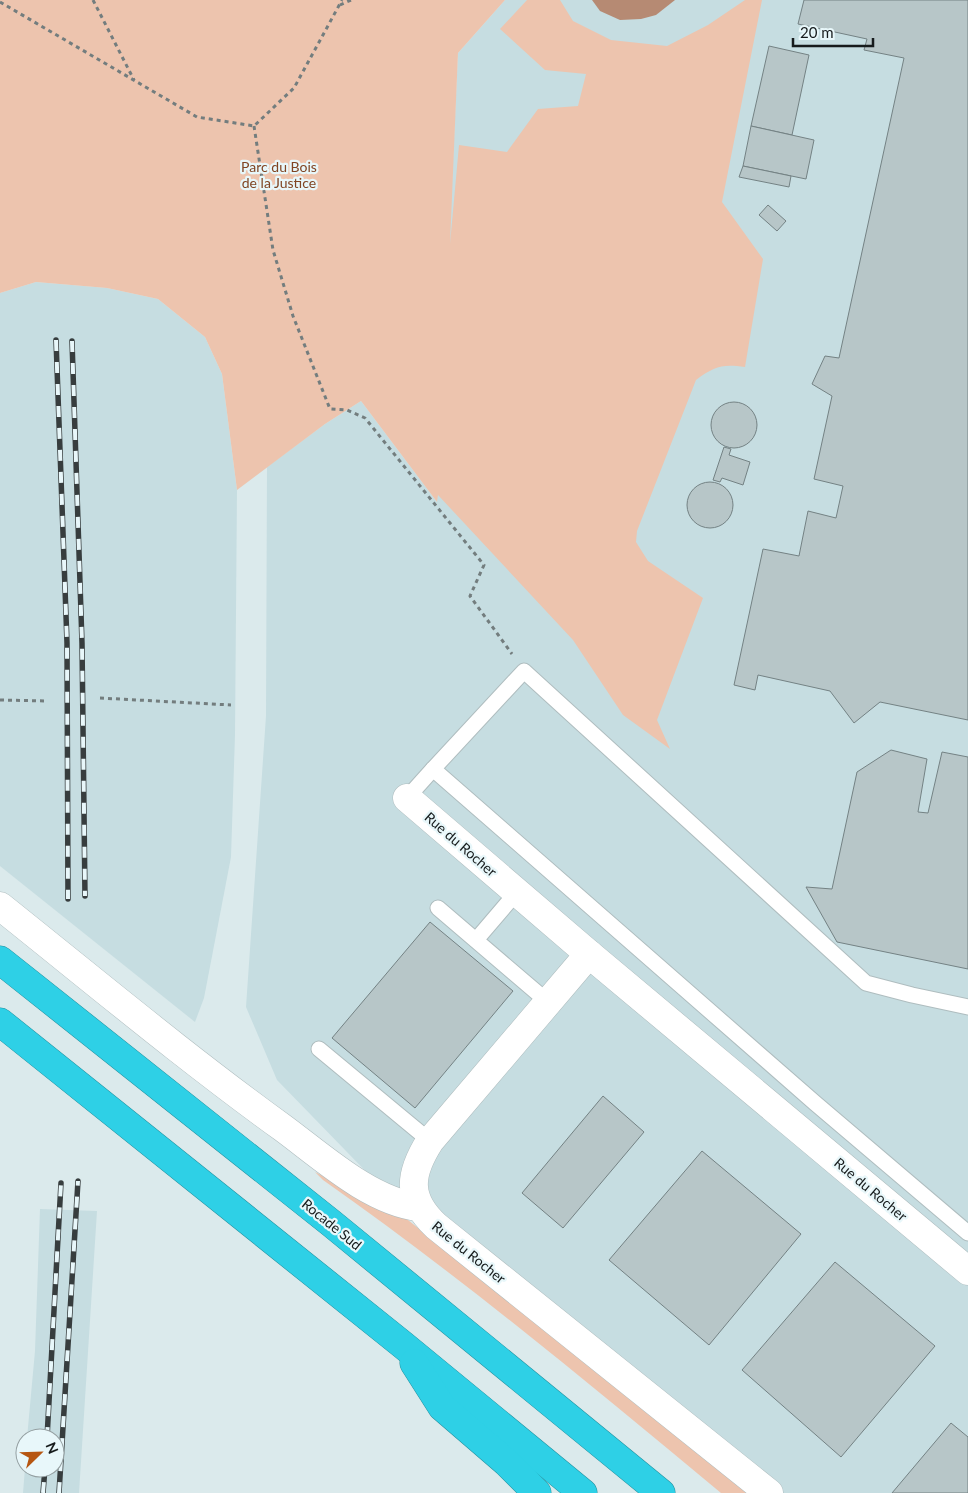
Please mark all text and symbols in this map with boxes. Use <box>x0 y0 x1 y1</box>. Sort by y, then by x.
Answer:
scale bar <box>793 15 873 47</box>
text: 20 m <box>800 23 834 41</box>
park label: Parc du Bois de la Justice <box>241 158 317 191</box>
street label: Rue du Rocher <box>422 808 500 880</box>
street label: Rue du Rocher <box>831 1154 911 1224</box>
street label: Rocade Sud <box>299 1195 365 1253</box>
street label: Rue du Rocher <box>429 1217 509 1287</box>
north arrow <box>15 1428 65 1478</box>
text: N <box>42 1439 62 1456</box>

